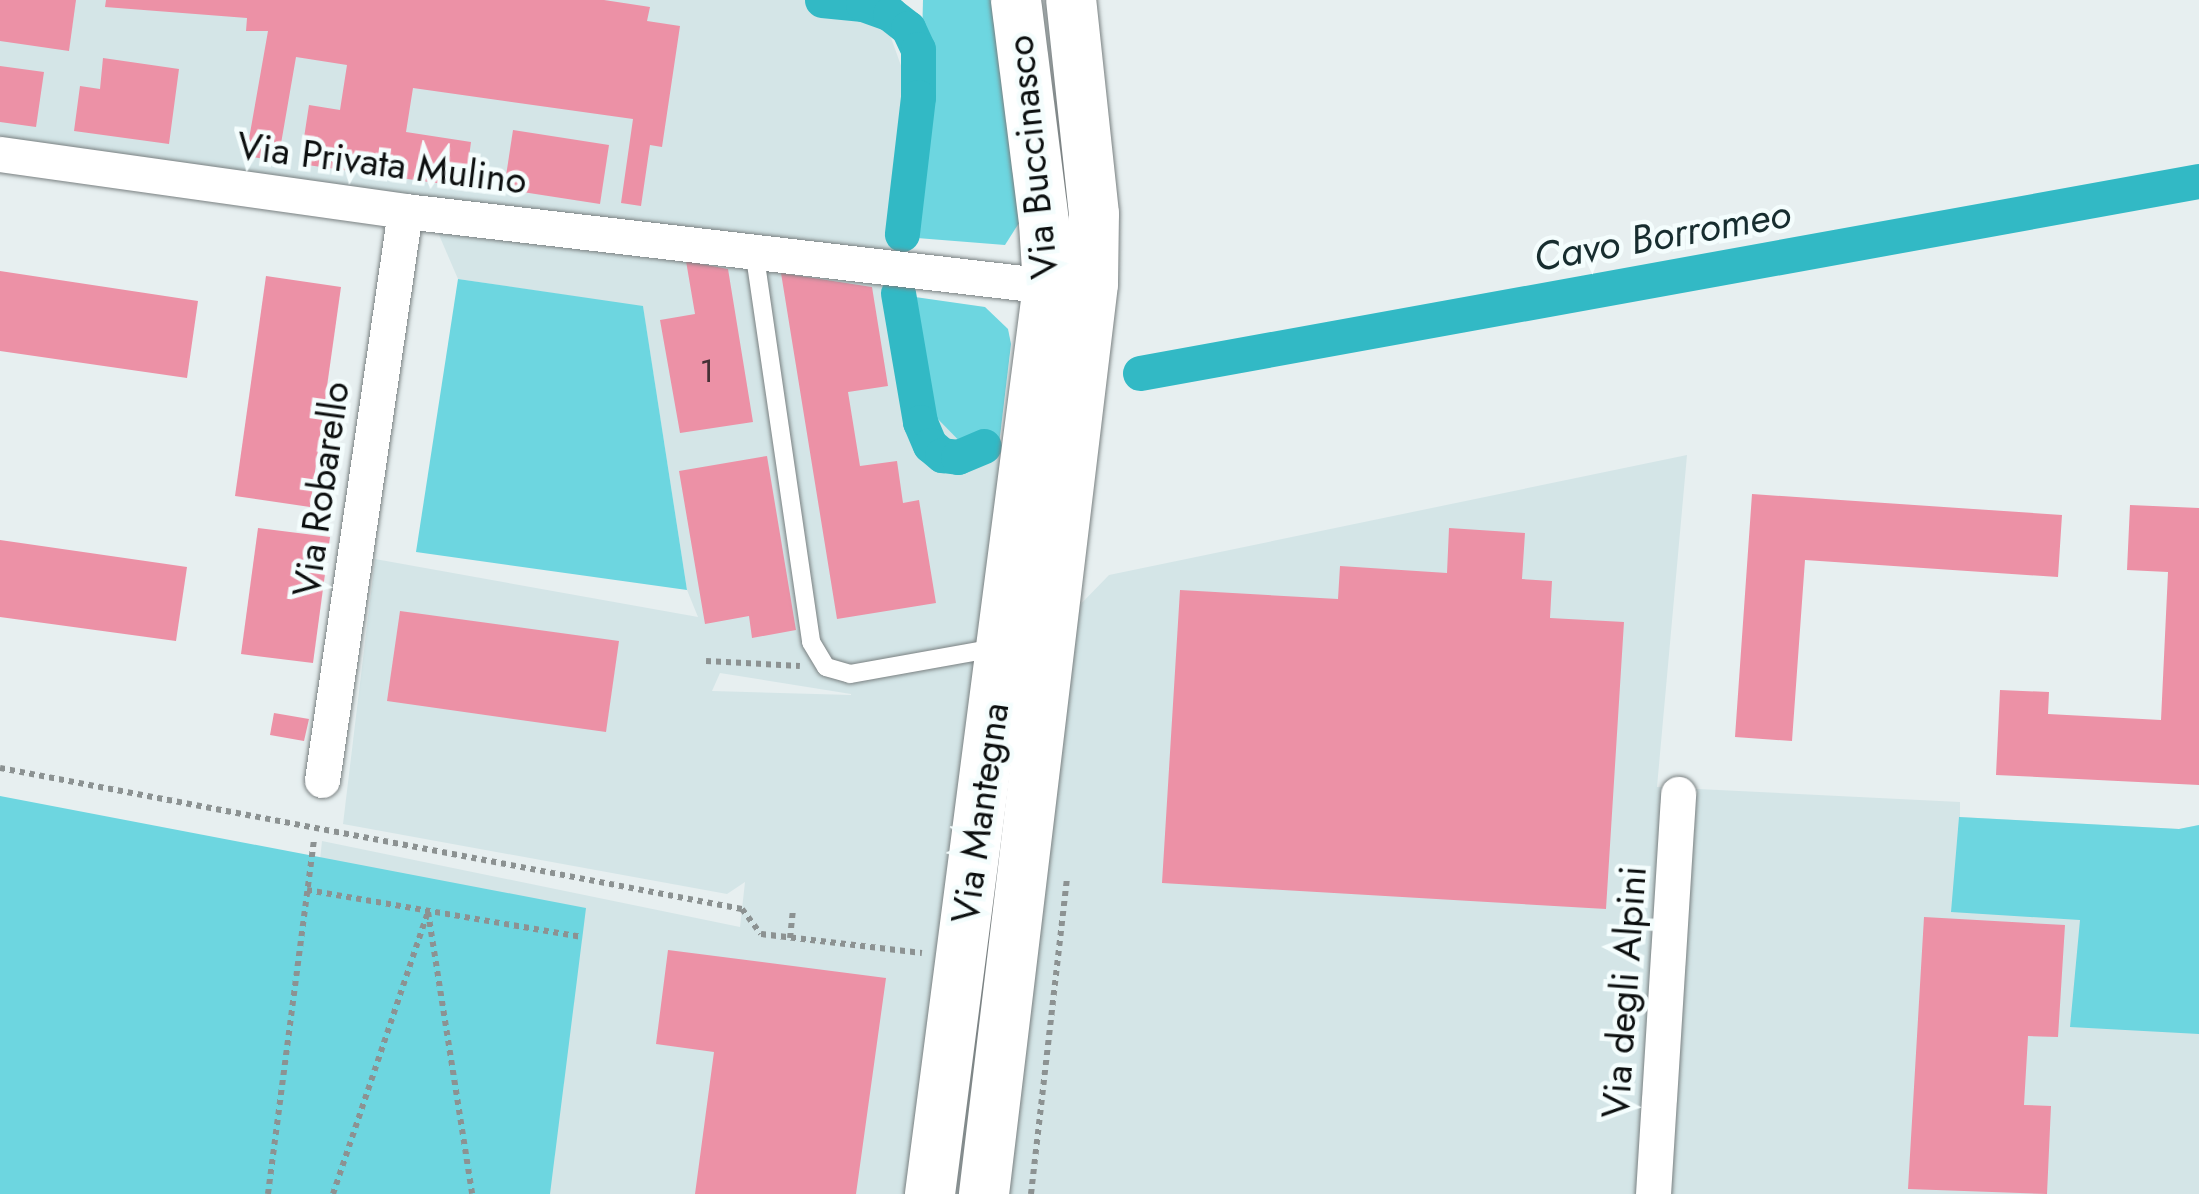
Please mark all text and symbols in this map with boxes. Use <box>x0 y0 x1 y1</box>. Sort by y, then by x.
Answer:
street label: Via Buccinasco <box>997 33 1067 281</box>
street label: Via Privata Mulino <box>235 123 529 203</box>
water label: Cavo Borromeo <box>1530 189 1794 281</box>
house number: 1 <box>700 352 714 390</box>
street label: Via Robarello <box>283 378 359 600</box>
street label: Via Mantegna <box>942 700 1018 926</box>
street label: Via degli Alpini <box>1592 864 1656 1120</box>

